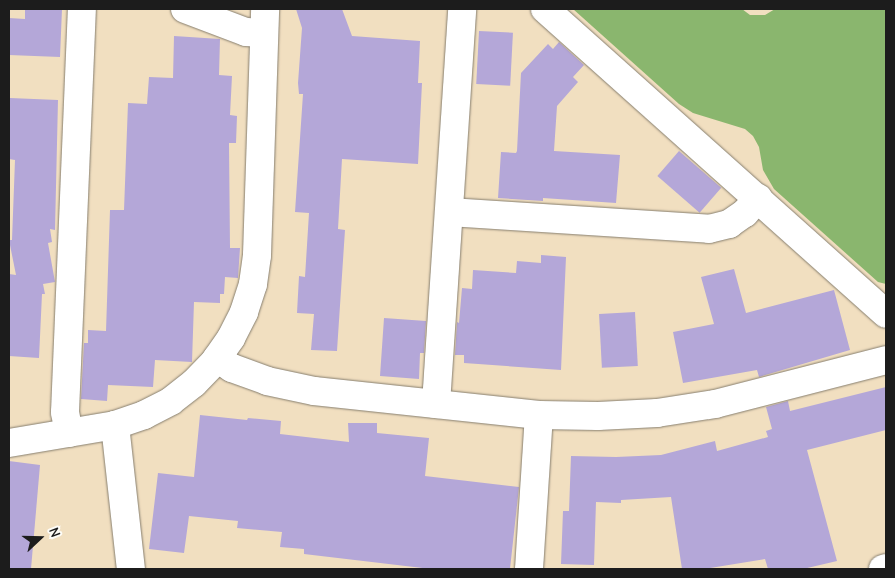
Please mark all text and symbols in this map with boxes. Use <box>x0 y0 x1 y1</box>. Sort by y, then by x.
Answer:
north arrow <box>15 513 65 563</box>
text: N <box>45 525 64 540</box>

